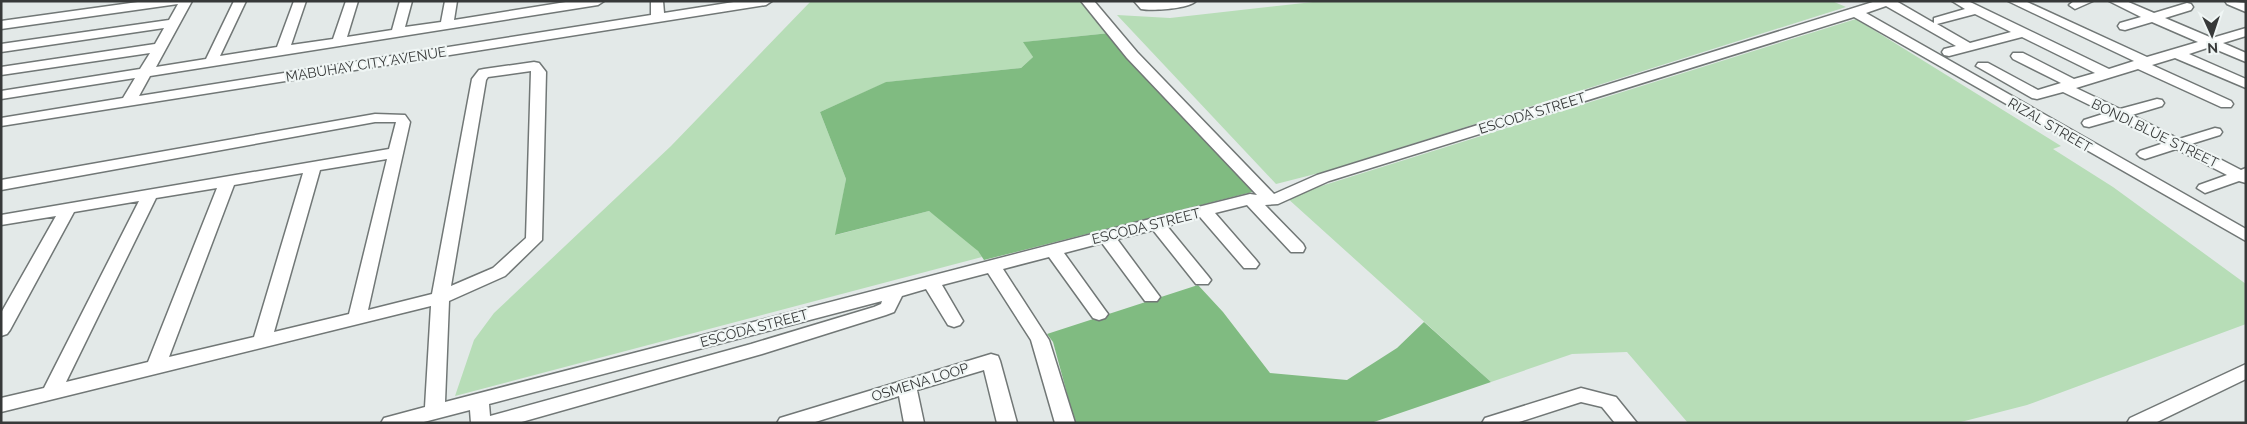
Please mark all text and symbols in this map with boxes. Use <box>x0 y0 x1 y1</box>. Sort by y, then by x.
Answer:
north arrow <box>2187 10 2237 60</box>
text: N <box>2207 40 2218 56</box>
street label: MABUHAY CITY AVENUE <box>285 43 447 85</box>
street label: ESCODA STREET <box>1477 89 1588 137</box>
street label: RIZAL STREET <box>2005 95 2095 156</box>
street label: BONDI BLUE STREET <box>2089 95 2221 171</box>
street label: ESCODA STREET <box>1090 205 1202 247</box>
street label: ESCODA STREET <box>698 306 810 350</box>
street label: OSMENA LOOP <box>869 360 971 404</box>

